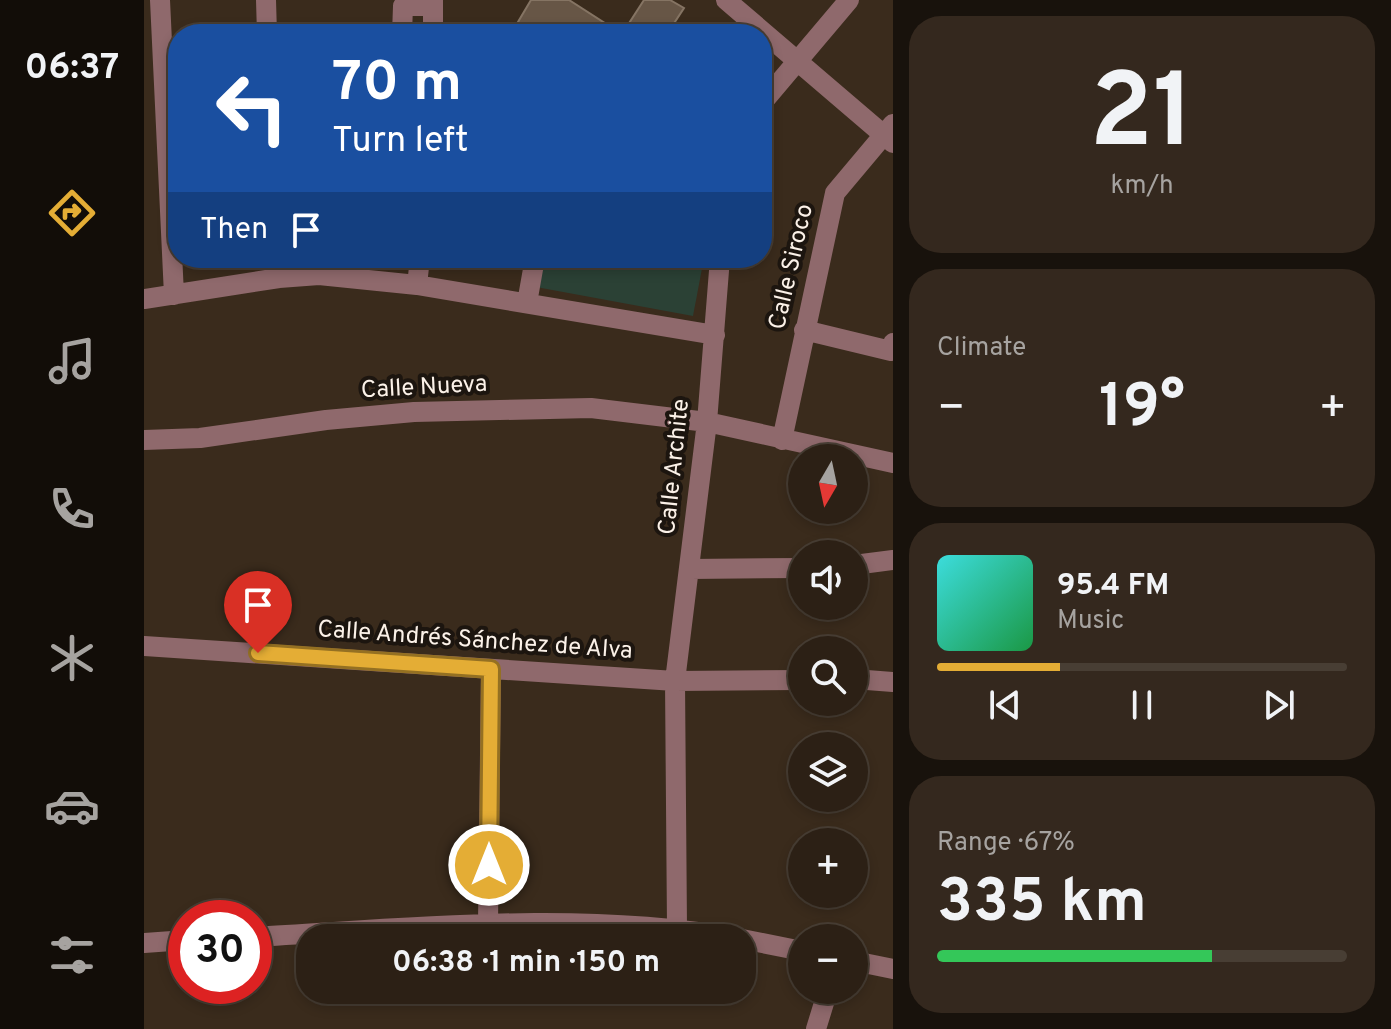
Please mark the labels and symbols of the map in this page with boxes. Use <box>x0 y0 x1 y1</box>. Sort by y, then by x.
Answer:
street label: Calle Siroco <box>763 201 821 333</box>
street label: Calle Nueva <box>360 370 488 406</box>
street label: Calle Archite <box>653 397 697 537</box>
north arrow <box>788 444 868 524</box>
pin <box>224 571 292 653</box>
street label: Calle Andrés Sánchez de Alva <box>316 615 634 667</box>
position arrow <box>447 823 531 907</box>
speed limit sign: 30 <box>168 900 272 1004</box>

